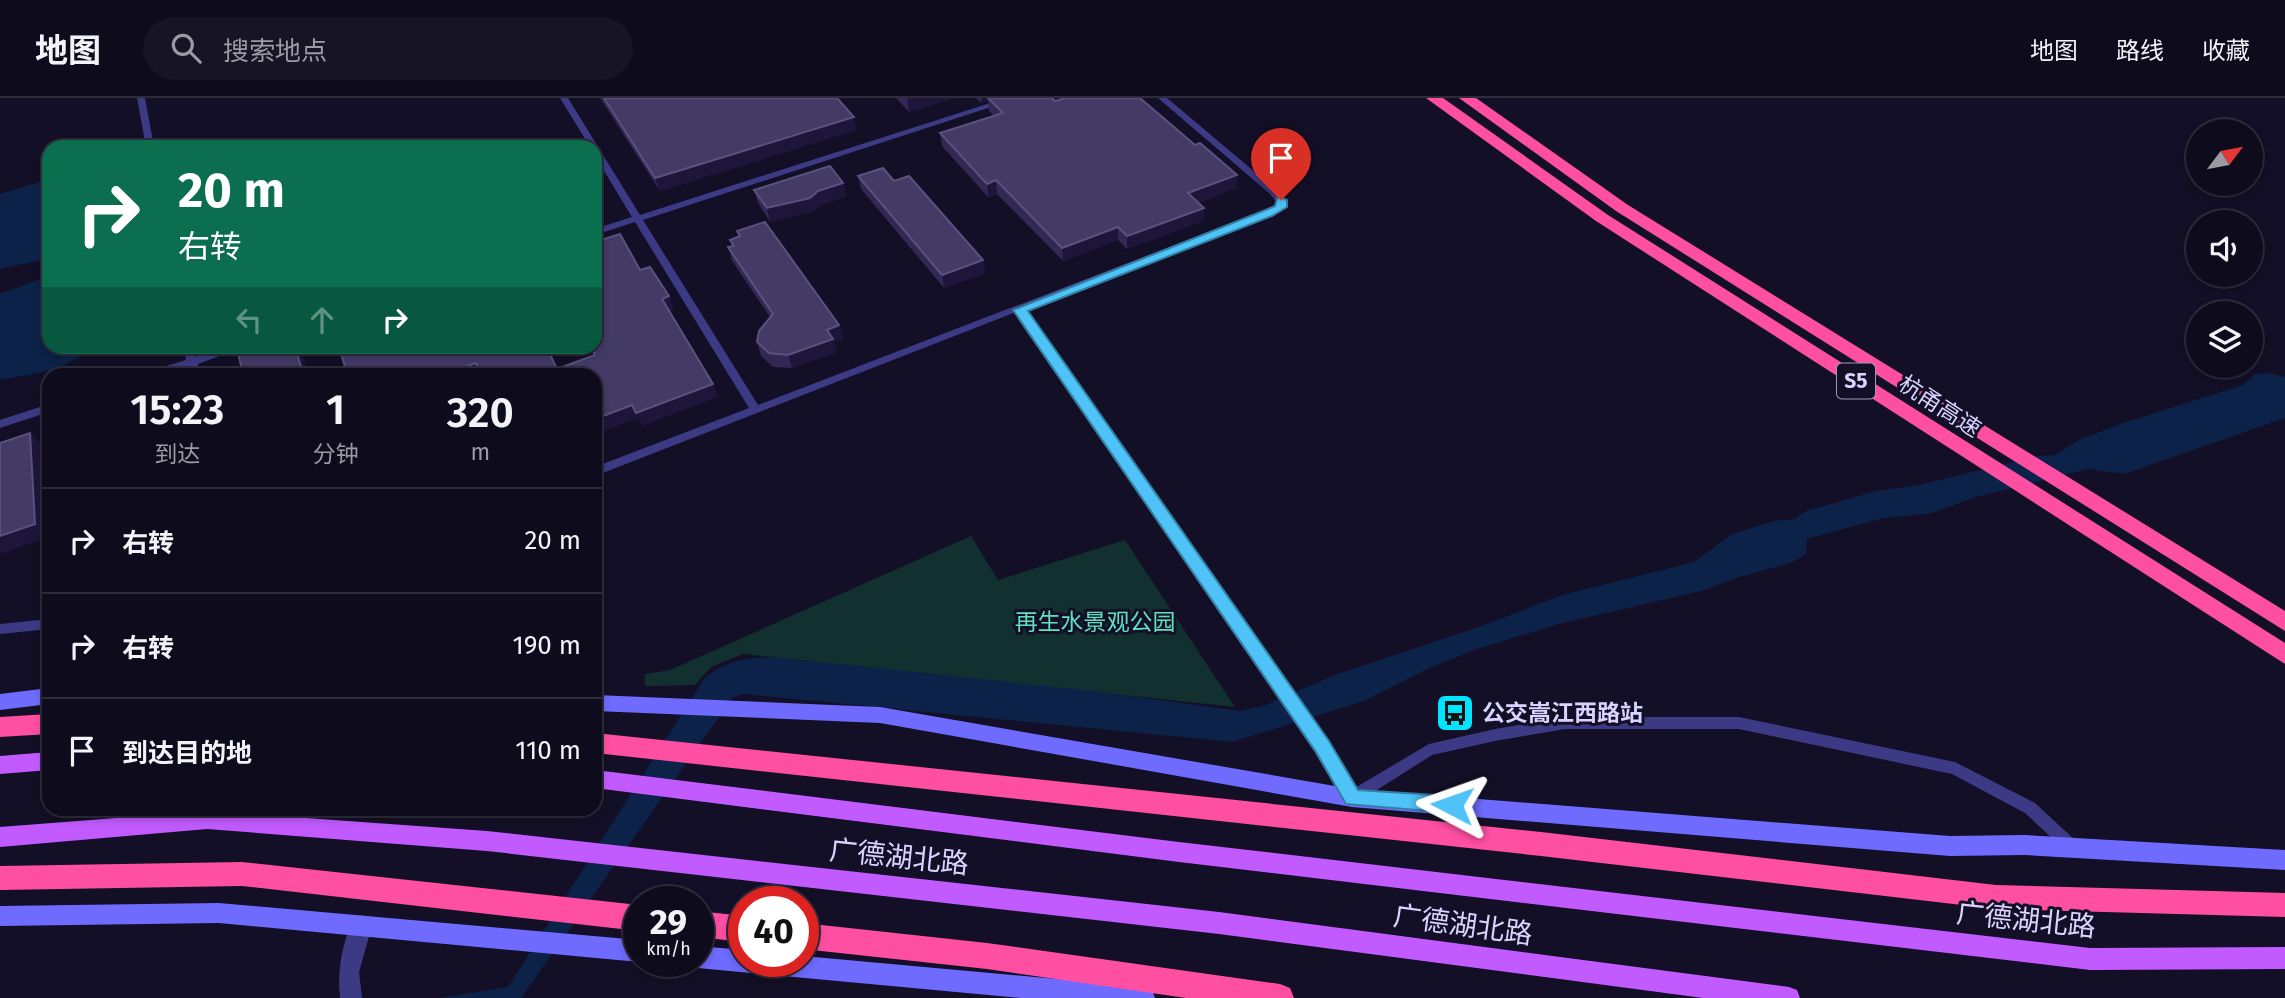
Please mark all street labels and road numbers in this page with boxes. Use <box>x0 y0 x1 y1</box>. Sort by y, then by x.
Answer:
road number: S5 <box>1837 364 1875 398</box>
street label: 杭甬高速 <box>1894 369 1986 443</box>
street label: 广德湖北路 <box>828 833 970 881</box>
street label: 广德湖北路 <box>1955 896 2097 944</box>
street label: 广德湖北路 <box>1391 899 1535 951</box>

